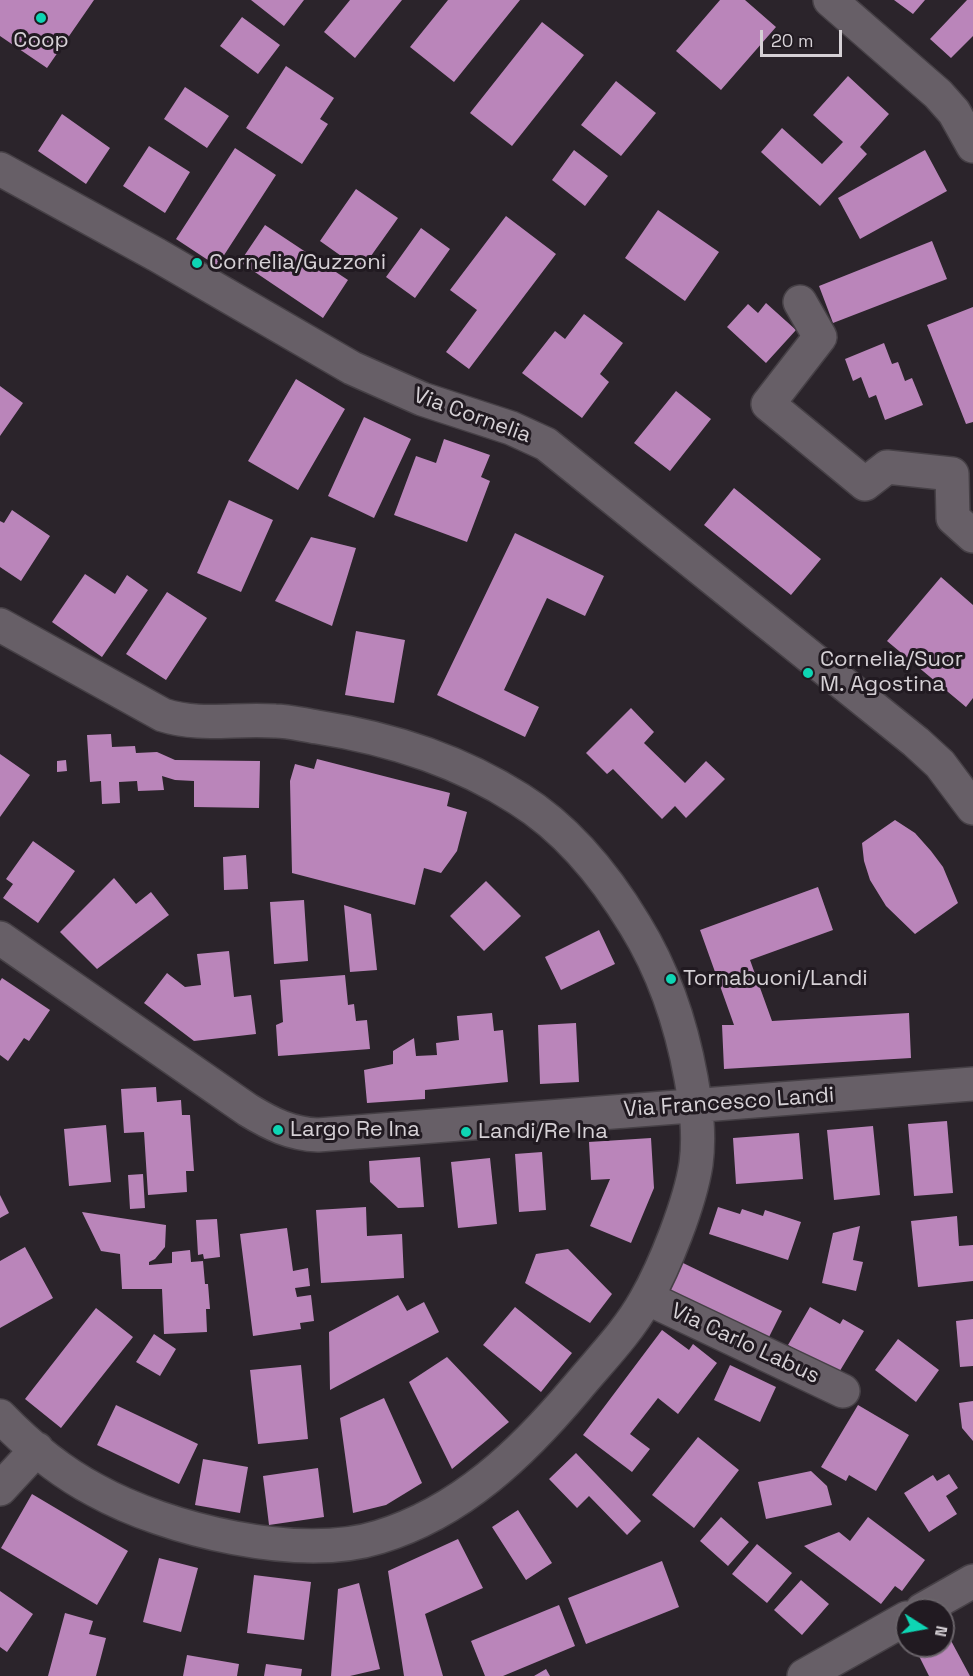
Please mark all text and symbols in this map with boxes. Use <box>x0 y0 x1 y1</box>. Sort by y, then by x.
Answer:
marker: Coop <box>34 11 48 25</box>
scale bar <box>763 18 846 56</box>
place label: Coop <box>13 28 69 54</box>
text: 20 m <box>771 29 814 52</box>
place label: Cornelia/Guzzoni <box>209 250 386 276</box>
marker: Cornelia/Guzzoni <box>190 256 204 270</box>
street label: Via Cornelia <box>410 383 534 449</box>
place label: Cornelia/Suor M. Agostina <box>820 647 963 698</box>
marker: Cornelia/Suor M. Agostina <box>801 666 815 680</box>
place label: Tornabuoni/Landi <box>683 966 868 992</box>
marker: Tornabuoni/Landi <box>664 972 678 986</box>
street label: Via Francesco Landi <box>623 1082 835 1124</box>
place label: Largo Re Ina <box>290 1117 420 1143</box>
place label: Landi/Re Ina <box>478 1119 608 1145</box>
marker: Largo Re Ina <box>271 1123 285 1137</box>
marker: Landi/Re Ina <box>459 1125 473 1139</box>
street label: Via Carlo Labus <box>667 1298 823 1390</box>
north arrow <box>895 1598 955 1658</box>
text: N <box>930 1624 953 1638</box>

